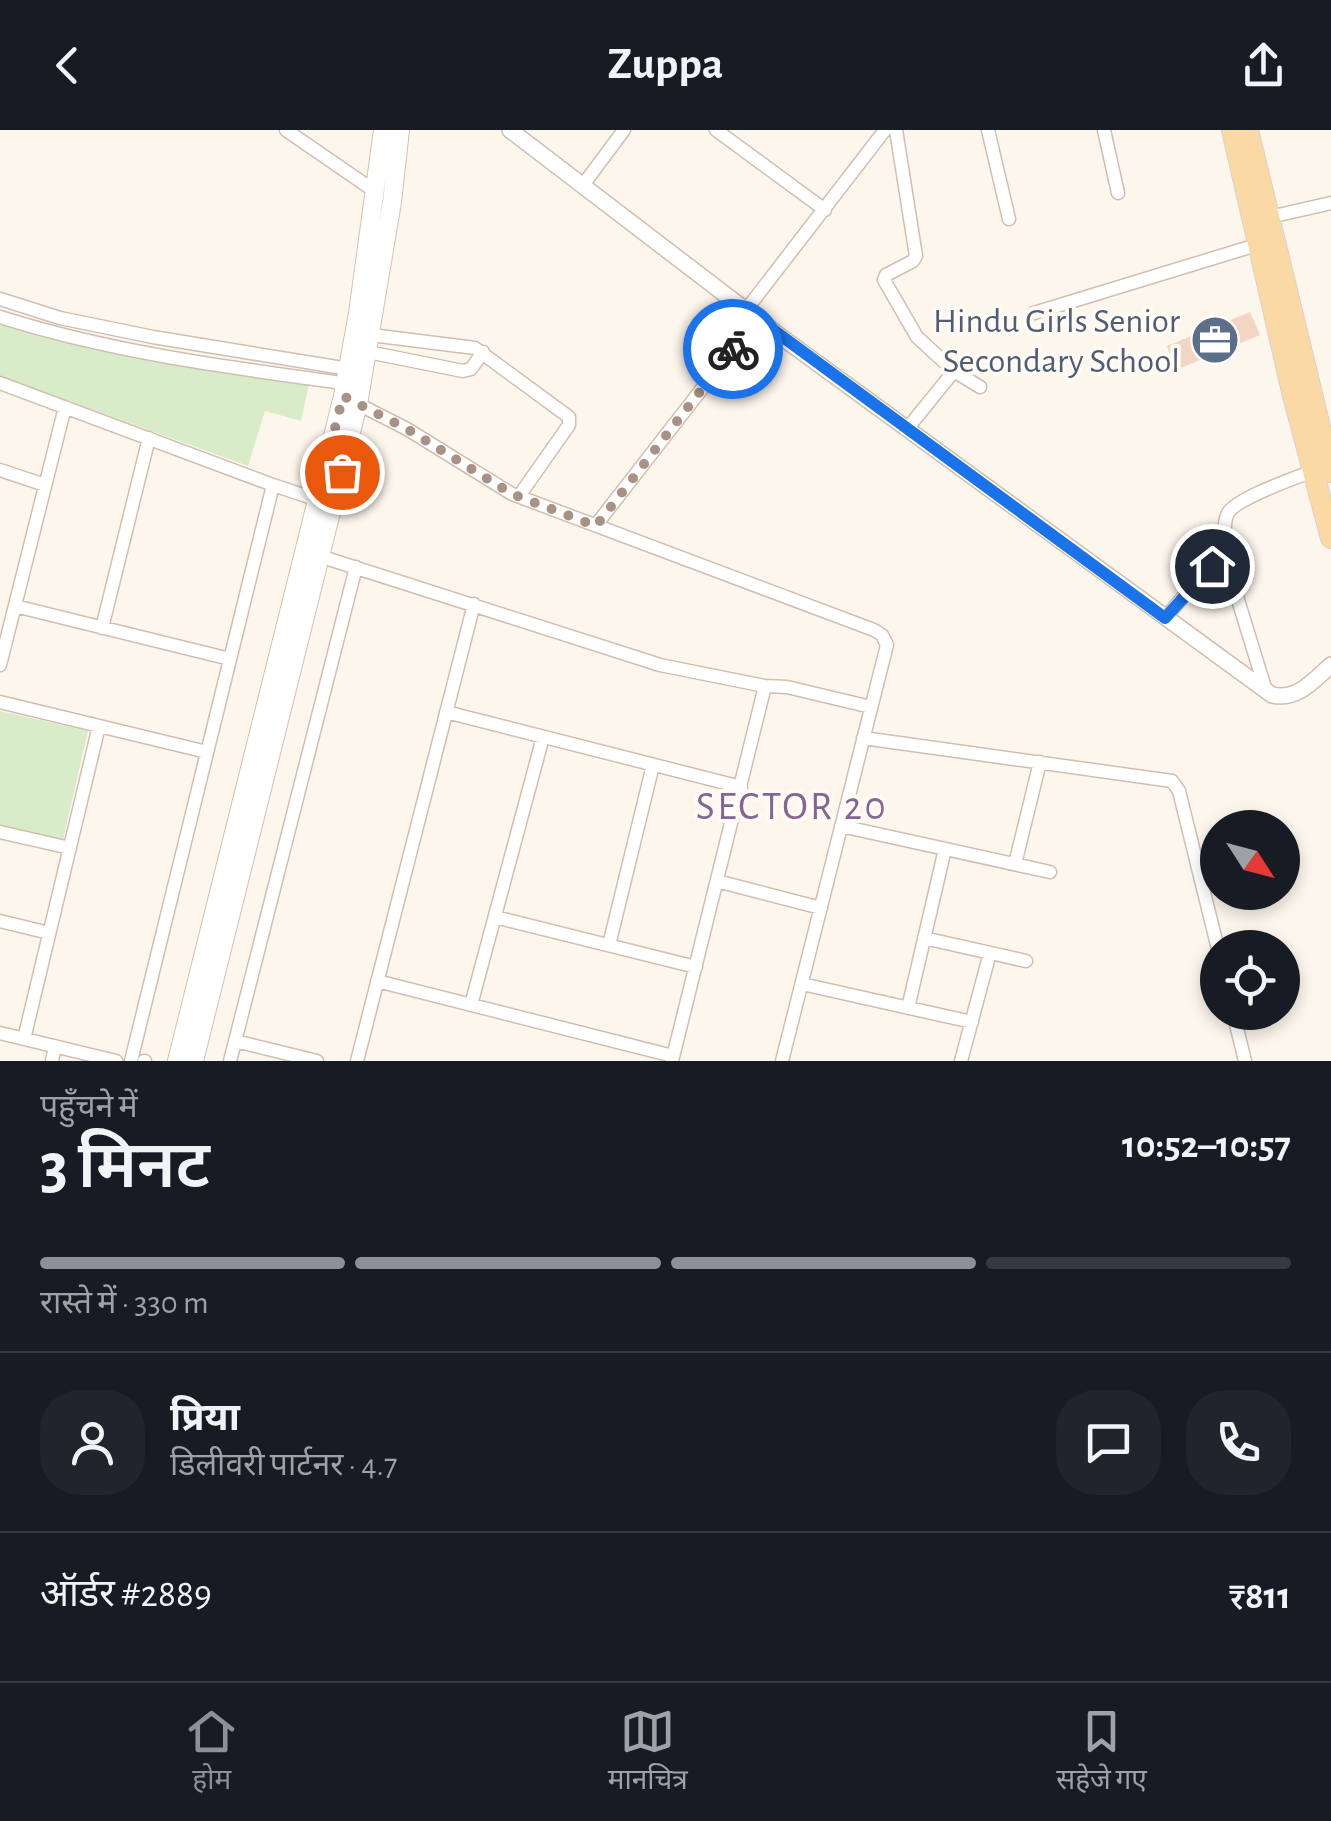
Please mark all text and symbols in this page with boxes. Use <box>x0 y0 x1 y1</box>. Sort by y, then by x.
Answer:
icon: back <box>40 38 95 93</box>
icon: share <box>1236 38 1291 93</box>
text: Zuppa <box>608 42 723 87</box>
courier <box>683 299 783 399</box>
place label: Hindu Girls Senior Secondary School <box>933 304 1181 379</box>
office icon: Hindu Girls Senior Secondary School <box>1189 314 1241 366</box>
icon: bike <box>706 322 761 377</box>
pin <box>300 430 385 515</box>
icon: bag <box>315 445 370 500</box>
pin <box>1170 524 1255 609</box>
icon: home <box>1185 539 1240 594</box>
district label: SECTOR 20 <box>696 787 888 827</box>
north arrow <box>1200 810 1300 910</box>
map controls <box>1200 810 1300 1030</box>
button: locate <box>1200 930 1300 1030</box>
text: पहुँचने में <box>40 1091 138 1123</box>
text: 10:52–10:57 <box>1122 1127 1291 1165</box>
text: 3 मिनट <box>40 1135 210 1200</box>
text: रास्ते में · 330 m <box>40 1287 209 1319</box>
button: person <box>40 1390 145 1495</box>
button: chat <box>1056 1390 1161 1495</box>
button: phone <box>1186 1390 1291 1495</box>
text: प्रिया <box>170 1400 240 1438</box>
text: डिलीवरी पार्टनर · 4.7 <box>170 1449 397 1481</box>
text: ऑर्डर #2889 <box>40 1576 212 1614</box>
text: ₹811 <box>1229 1578 1291 1616</box>
tab: होम <box>184 1704 239 1800</box>
tab: मानचित्र <box>608 1704 688 1800</box>
tab: सहेजे गए <box>1056 1704 1147 1800</box>

